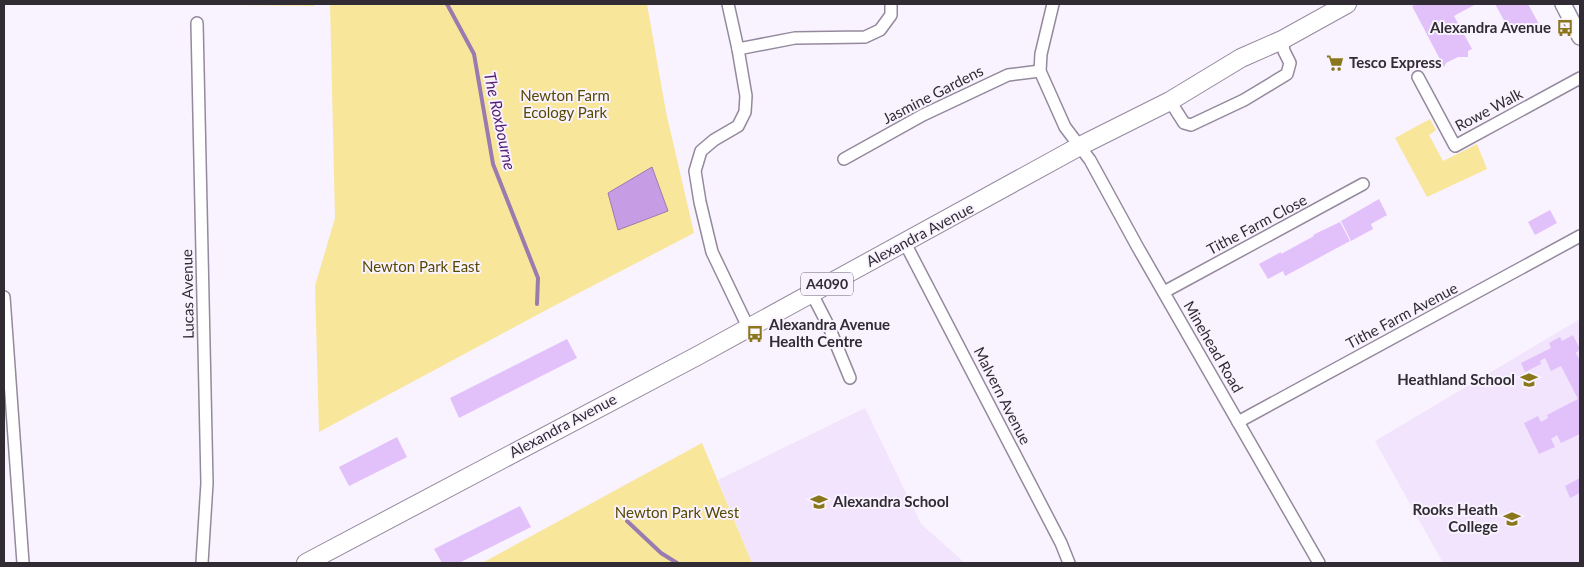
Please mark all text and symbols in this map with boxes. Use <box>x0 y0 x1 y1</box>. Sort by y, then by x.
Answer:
place label: Alexandra Avenue <box>1429 18 1551 36</box>
bus stop icon: Alexandra Avenue <box>1555 18 1575 38</box>
supermarket icon: Tesco Express <box>1325 53 1345 73</box>
place label: Tesco Express <box>1349 53 1442 71</box>
street label: Jasmine Gardens <box>879 61 986 127</box>
water label: The Roxbourne <box>481 70 520 172</box>
street label: Rowe Walk <box>1452 84 1526 134</box>
park label: Newton Farm Ecology Park <box>520 86 610 121</box>
street label: Tithe Farm Close <box>1203 190 1310 258</box>
street label: Alexandra Avenue <box>863 198 976 270</box>
street label: Lucas Avenue <box>177 249 197 339</box>
park label: Newton Park East <box>362 257 481 275</box>
road number: A4090 <box>801 272 853 296</box>
street label: Tithe Farm Avenue <box>1343 278 1460 352</box>
street label: Minehead Road <box>1180 297 1247 396</box>
place label: Alexandra Avenue Health Centre <box>768 315 890 350</box>
bus stop icon: Alexandra Avenue Health Centre <box>745 324 765 344</box>
street label: Malvern Avenue <box>971 344 1035 447</box>
place label: Heathland School <box>1397 370 1515 388</box>
school or university icon: Heathland School <box>1519 370 1539 390</box>
street label: Alexandra Avenue <box>506 389 619 461</box>
school or university icon: Alexandra School <box>809 492 829 512</box>
place label: Alexandra School <box>832 492 949 510</box>
place label: Rooks Heath College <box>1412 500 1498 535</box>
park label: Newton Park West <box>615 503 740 521</box>
school or university icon: Rooks Heath College <box>1502 509 1522 529</box>

